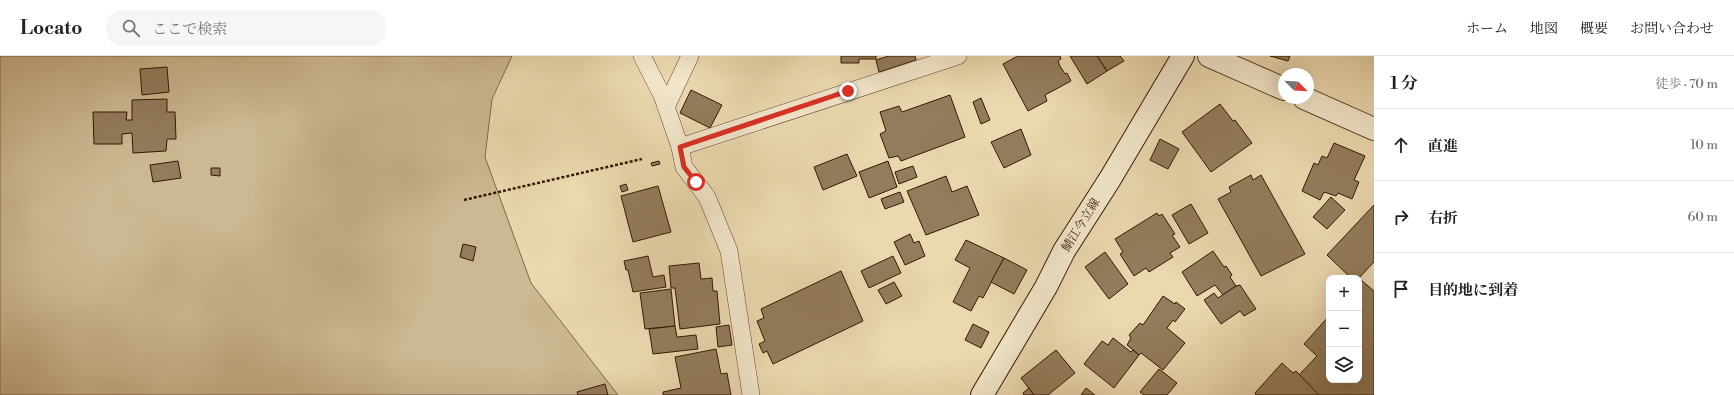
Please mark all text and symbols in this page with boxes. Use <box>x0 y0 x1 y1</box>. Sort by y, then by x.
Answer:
search box <box>106 10 386 46</box>
text: Locato <box>20 16 82 40</box>
icon: search <box>120 17 142 39</box>
text: ここで検索 <box>152 20 227 39</box>
text: ホーム <box>1466 20 1508 38</box>
text: 地図 <box>1530 20 1558 38</box>
text: 概要 <box>1580 20 1608 38</box>
text: お問い合わせ <box>1630 20 1714 38</box>
north arrow <box>1278 68 1314 104</box>
text: 1 分 <box>1390 73 1418 95</box>
text: 徒歩 · 70 m <box>1656 76 1718 92</box>
route end <box>839 82 857 100</box>
icon: ahead <box>1390 134 1412 156</box>
text: 直進 <box>1428 137 1458 156</box>
text: 10 m <box>1690 137 1718 153</box>
route start <box>687 173 705 191</box>
street label: 鯖江今立線 <box>1059 196 1103 254</box>
icon: right <box>1390 206 1412 228</box>
text: 右折 <box>1428 209 1458 228</box>
text: 60 m <box>1687 209 1718 225</box>
map controls <box>1326 275 1362 383</box>
button: + <box>1326 275 1362 311</box>
icon: arrive <box>1390 278 1412 300</box>
text: 目的地に到着 <box>1428 281 1518 300</box>
button: − <box>1326 311 1362 347</box>
button: layers <box>1326 347 1362 383</box>

